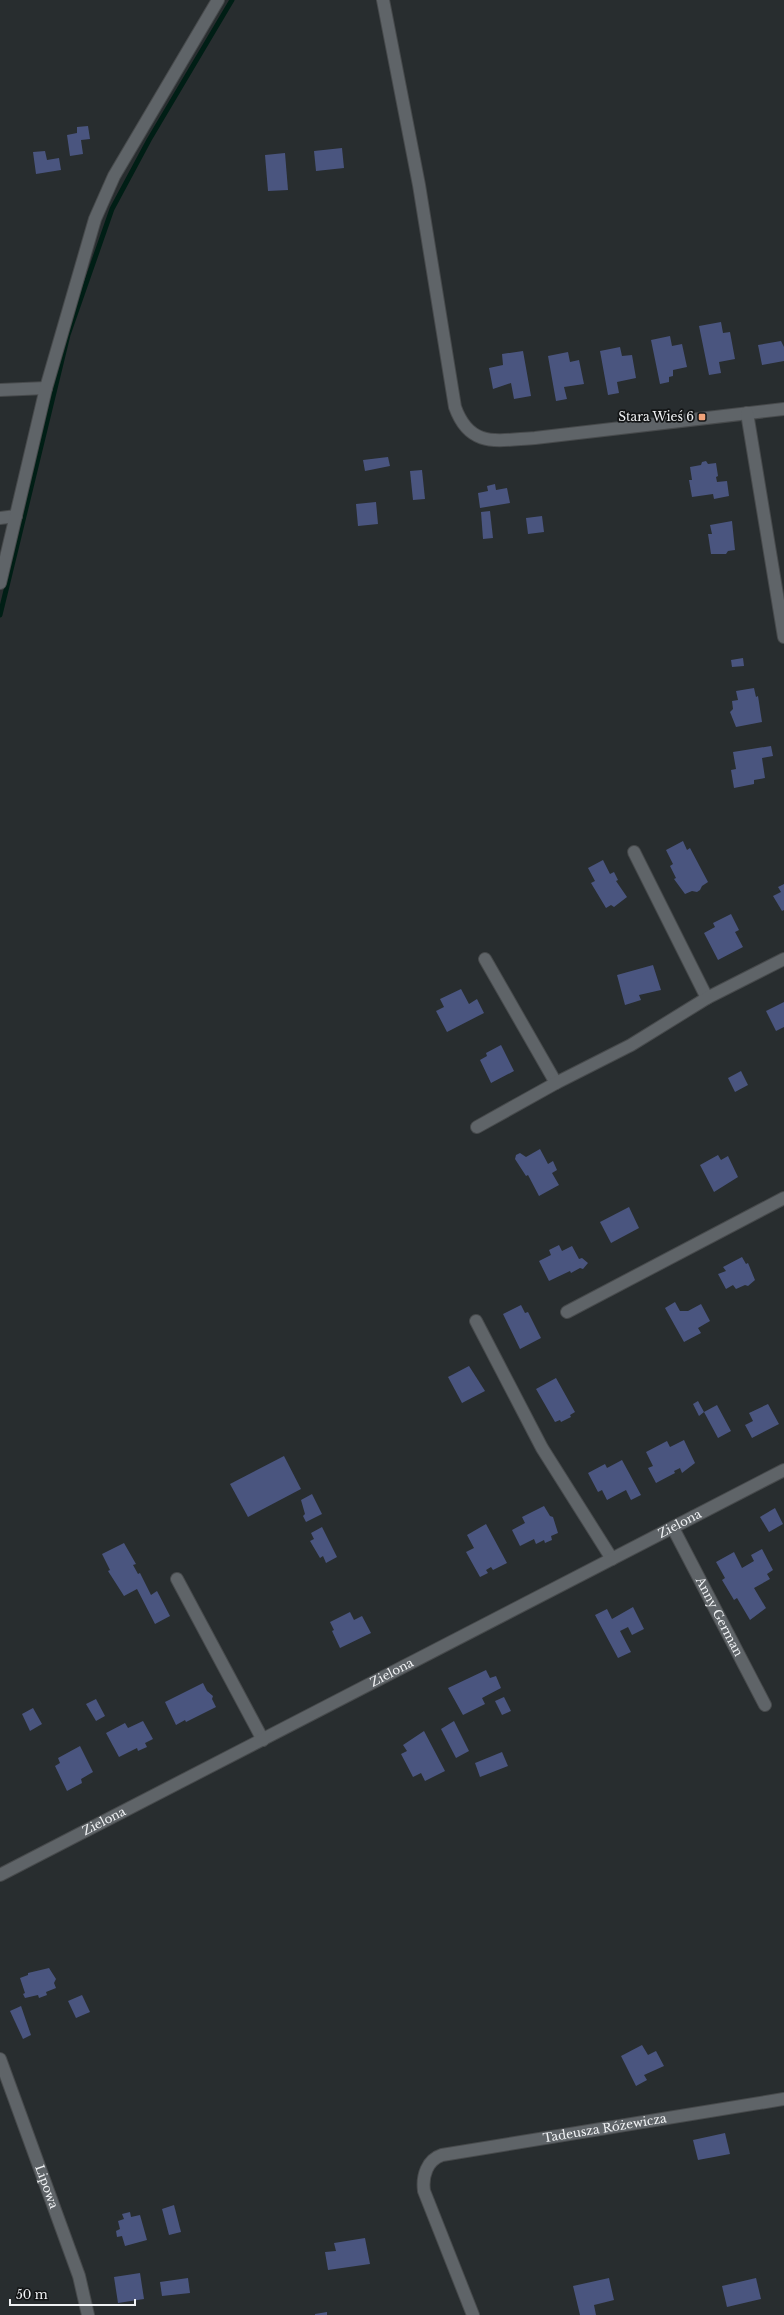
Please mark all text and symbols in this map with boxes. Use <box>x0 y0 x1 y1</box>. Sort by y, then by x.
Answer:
place label: Stara Wieś 6 <box>618 409 694 424</box>
marker: Stara Wieś 6 <box>697 412 707 422</box>
street label: Zielona <box>655 1506 704 1541</box>
street label: Anny German <box>692 1573 746 1659</box>
street label: Zielona <box>367 1655 416 1690</box>
street label: Zielona <box>79 1803 128 1838</box>
street label: Tadeusza Różewicza <box>542 2110 668 2145</box>
street label: Lipowa <box>32 2163 62 2211</box>
scale bar <box>10 2281 135 2307</box>
text: 50 m <box>16 2287 48 2302</box>

